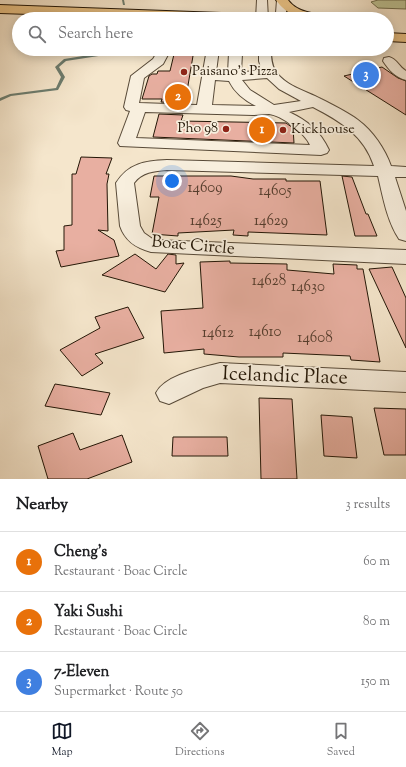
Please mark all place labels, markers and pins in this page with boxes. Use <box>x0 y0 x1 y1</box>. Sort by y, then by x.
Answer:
pin: 3 <box>353 60 379 90</box>
place label: Paisano's Pizza <box>192 62 278 82</box>
marker: Paisano's Pizza <box>179 67 189 77</box>
pin: 2 <box>165 82 191 112</box>
pin: 1 <box>249 115 275 145</box>
place label: Pho 98 <box>178 119 218 139</box>
place label: Kickhouse <box>291 120 355 140</box>
marker: Pho 98 <box>221 124 231 134</box>
marker: Kickhouse <box>278 125 288 135</box>

